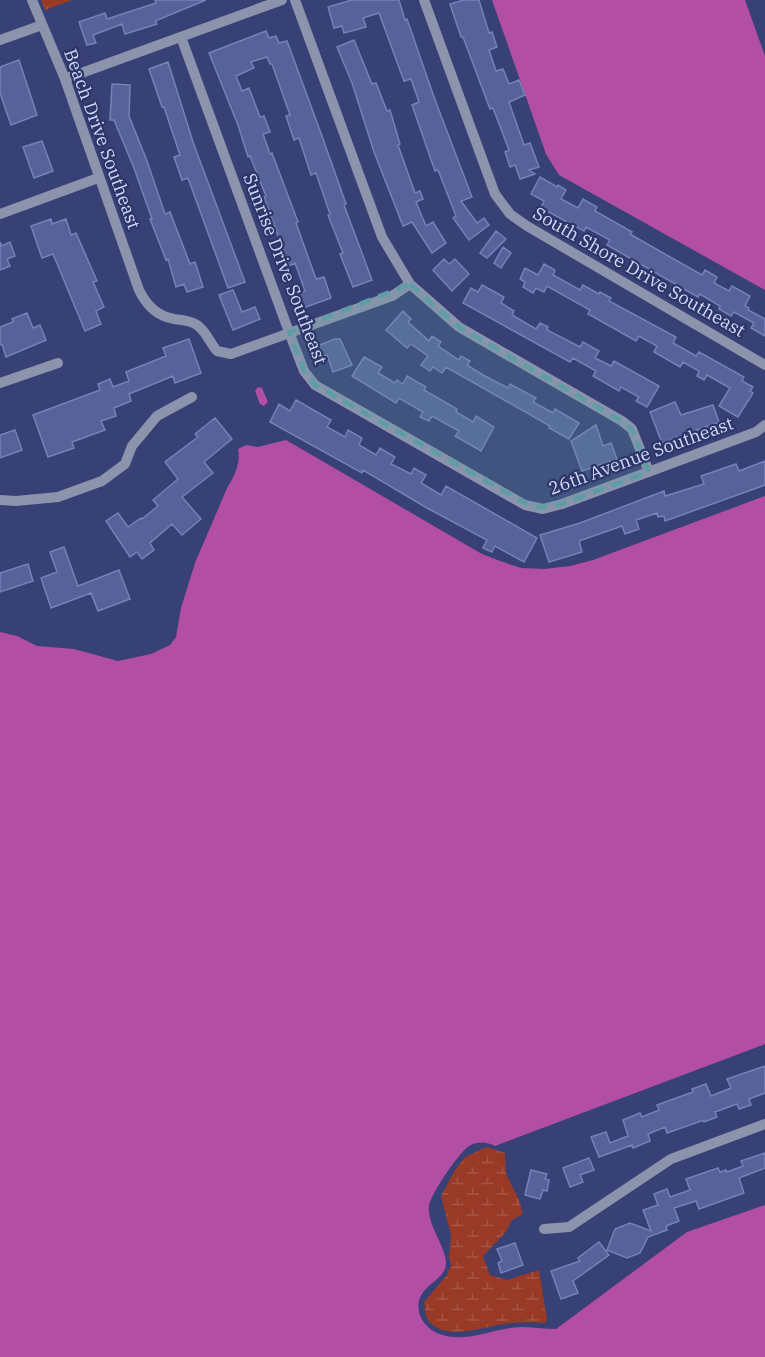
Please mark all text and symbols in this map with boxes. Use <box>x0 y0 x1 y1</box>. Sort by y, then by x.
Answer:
street label: Beach Drive Southeast <box>59 46 146 232</box>
street label: Sunrise Drive Southeast <box>238 170 333 368</box>
street label: South Shore Drive Southeast <box>529 201 749 342</box>
street label: 26th Avenue Southeast <box>545 411 736 500</box>

